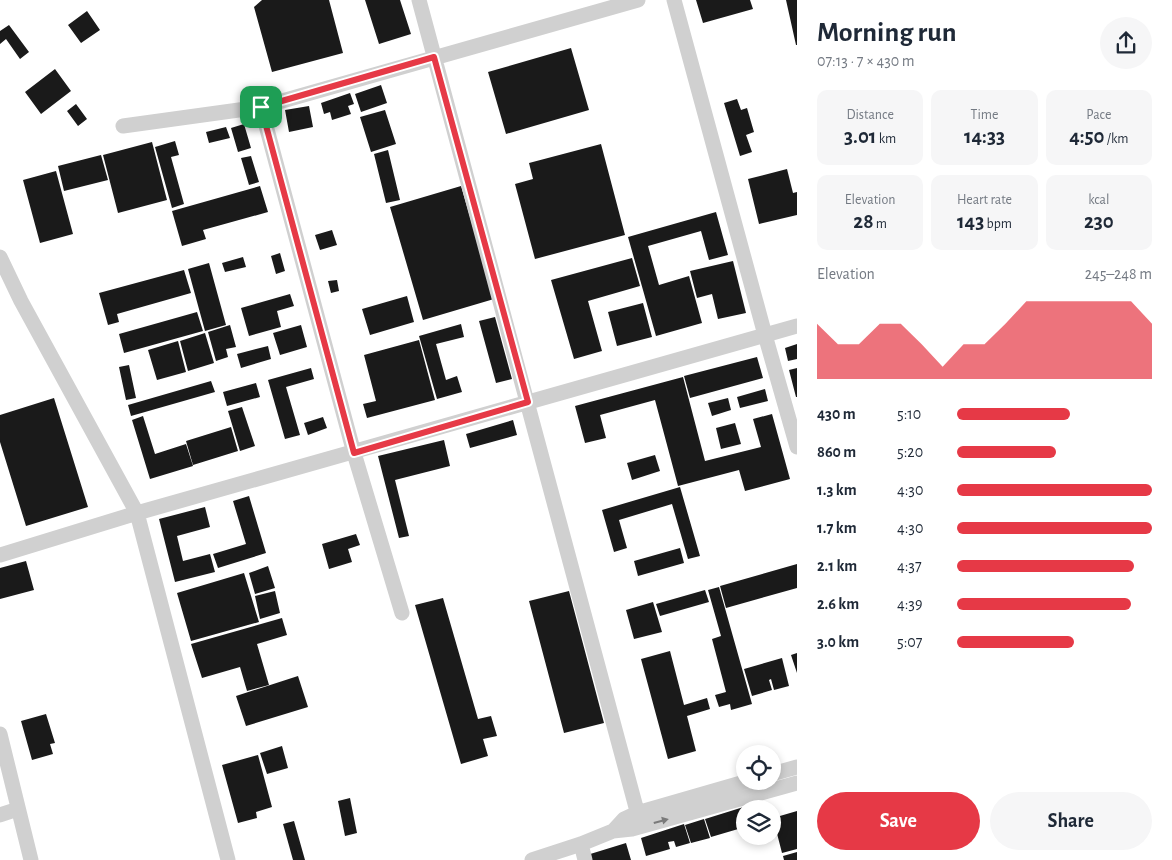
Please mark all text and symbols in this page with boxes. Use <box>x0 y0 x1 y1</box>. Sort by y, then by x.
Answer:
button: share <box>1100 17 1152 69</box>
text: Morning run <box>817 19 957 47</box>
text: 07:13 · 7 × 430 m <box>817 53 915 69</box>
pin <box>240 86 282 128</box>
icon: arrive <box>247 93 275 121</box>
text: Distance <box>846 108 894 122</box>
text: Time <box>971 108 998 122</box>
text: Pace <box>1086 108 1111 122</box>
text: 3.01 <box>844 126 876 147</box>
text: 14:33 <box>964 126 1005 147</box>
text: 4:50 <box>1069 126 1105 147</box>
text: km <box>876 132 896 146</box>
text: /km <box>1105 132 1128 146</box>
text: Elevation <box>845 193 895 207</box>
text: Heart rate <box>957 193 1012 207</box>
text: kcal <box>1088 193 1110 207</box>
text: 28 <box>853 211 874 232</box>
text: 143 <box>957 211 984 232</box>
text: 230 <box>1084 211 1114 232</box>
text: m <box>874 217 887 231</box>
text: bpm <box>984 217 1012 231</box>
text: Elevation <box>817 266 875 282</box>
text: 245–248 m <box>1085 266 1152 282</box>
text: 430 m <box>817 406 856 422</box>
text: 5:10 <box>897 406 921 422</box>
text: 860 m <box>817 444 856 460</box>
text: 5:20 <box>897 444 923 460</box>
text: 1.3 km <box>817 482 857 498</box>
text: 4:30 <box>897 482 923 498</box>
text: 1.7 km <box>817 520 857 536</box>
text: 4:30 <box>897 520 923 536</box>
text: 2.1 km <box>817 558 857 574</box>
text: 4:37 <box>897 558 922 574</box>
text: 2.6 km <box>817 596 859 612</box>
text: 4:39 <box>897 596 922 612</box>
text: 3.0 km <box>817 634 859 650</box>
text: 5:07 <box>897 634 922 650</box>
map controls <box>736 745 781 845</box>
button: locate <box>736 745 781 790</box>
button: Save <box>817 792 980 850</box>
button: Share <box>990 792 1152 850</box>
button: layers <box>736 800 781 845</box>
one-way arrow <box>654 816 669 824</box>

